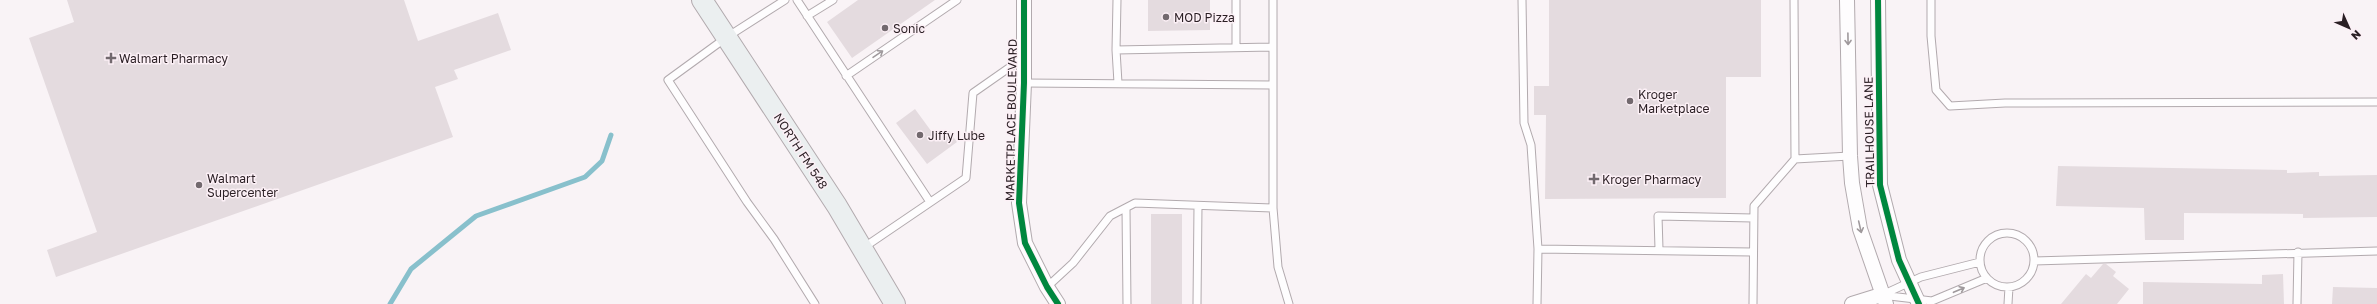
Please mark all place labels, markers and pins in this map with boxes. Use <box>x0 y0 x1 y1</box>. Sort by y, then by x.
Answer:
place label: MOD Pizza <box>1174 10 1235 25</box>
marker: MOD Pizza <box>1161 12 1171 22</box>
place label: Sonic <box>893 21 925 36</box>
marker: Sonic <box>880 23 890 33</box>
place label: Walmart Pharmacy <box>119 51 228 66</box>
marker: Walmart Pharmacy <box>106 53 116 63</box>
place label: Kroger Marketplace <box>1638 87 1710 116</box>
marker: Kroger Marketplace <box>1625 96 1635 106</box>
place label: Jiffy Lube <box>928 128 985 143</box>
marker: Jiffy Lube <box>915 130 925 140</box>
place label: Walmart Supercenter <box>207 171 278 200</box>
place label: Kroger Pharmacy <box>1602 172 1701 187</box>
marker: Kroger Pharmacy <box>1589 174 1599 184</box>
marker: Walmart Supercenter <box>194 180 204 190</box>

